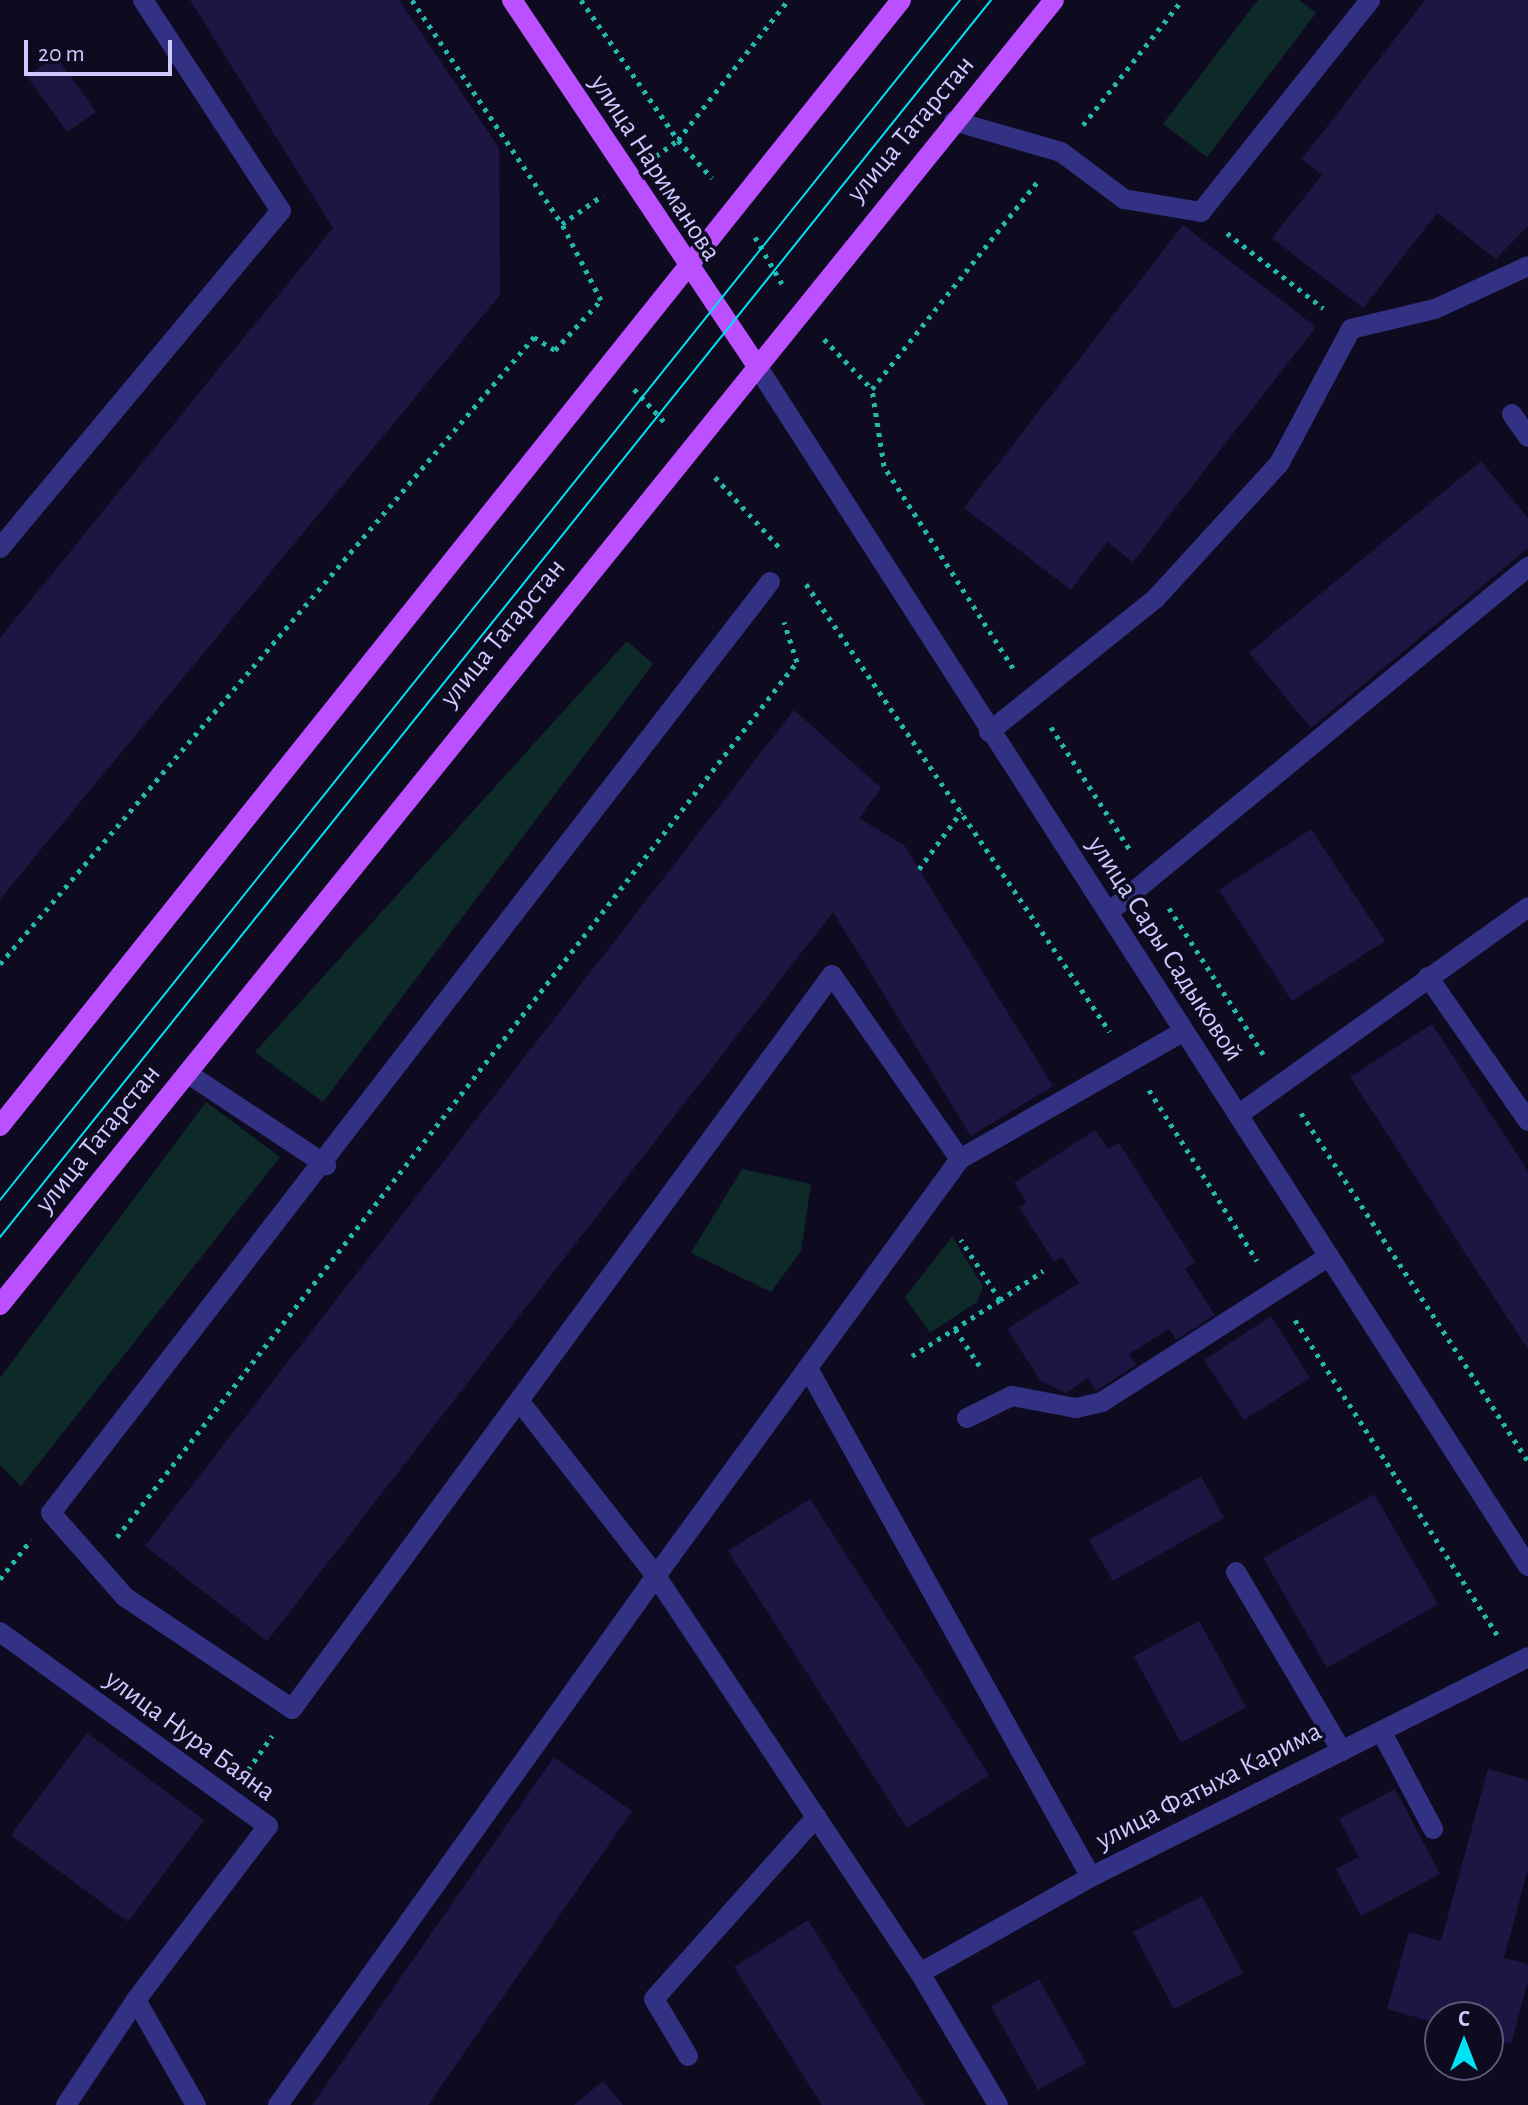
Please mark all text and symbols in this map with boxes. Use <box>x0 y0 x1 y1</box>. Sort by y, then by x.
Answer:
scale bar <box>28 24 176 74</box>
text: 20 m <box>38 42 85 66</box>
street label: улица Татарстан <box>840 49 982 209</box>
street label: улица Нариманова <box>582 68 728 268</box>
street label: улица Татарстан <box>433 552 573 714</box>
street label: улица Сары Садыковой <box>1080 830 1250 1068</box>
street label: улица Татарстан <box>28 1058 168 1220</box>
street label: улица Нура Баяна <box>98 1663 282 1809</box>
street label: улица Фатыха Карима <box>1091 1715 1327 1857</box>
north arrow <box>1424 2001 1504 2081</box>
text: С <box>1458 2008 1470 2030</box>

